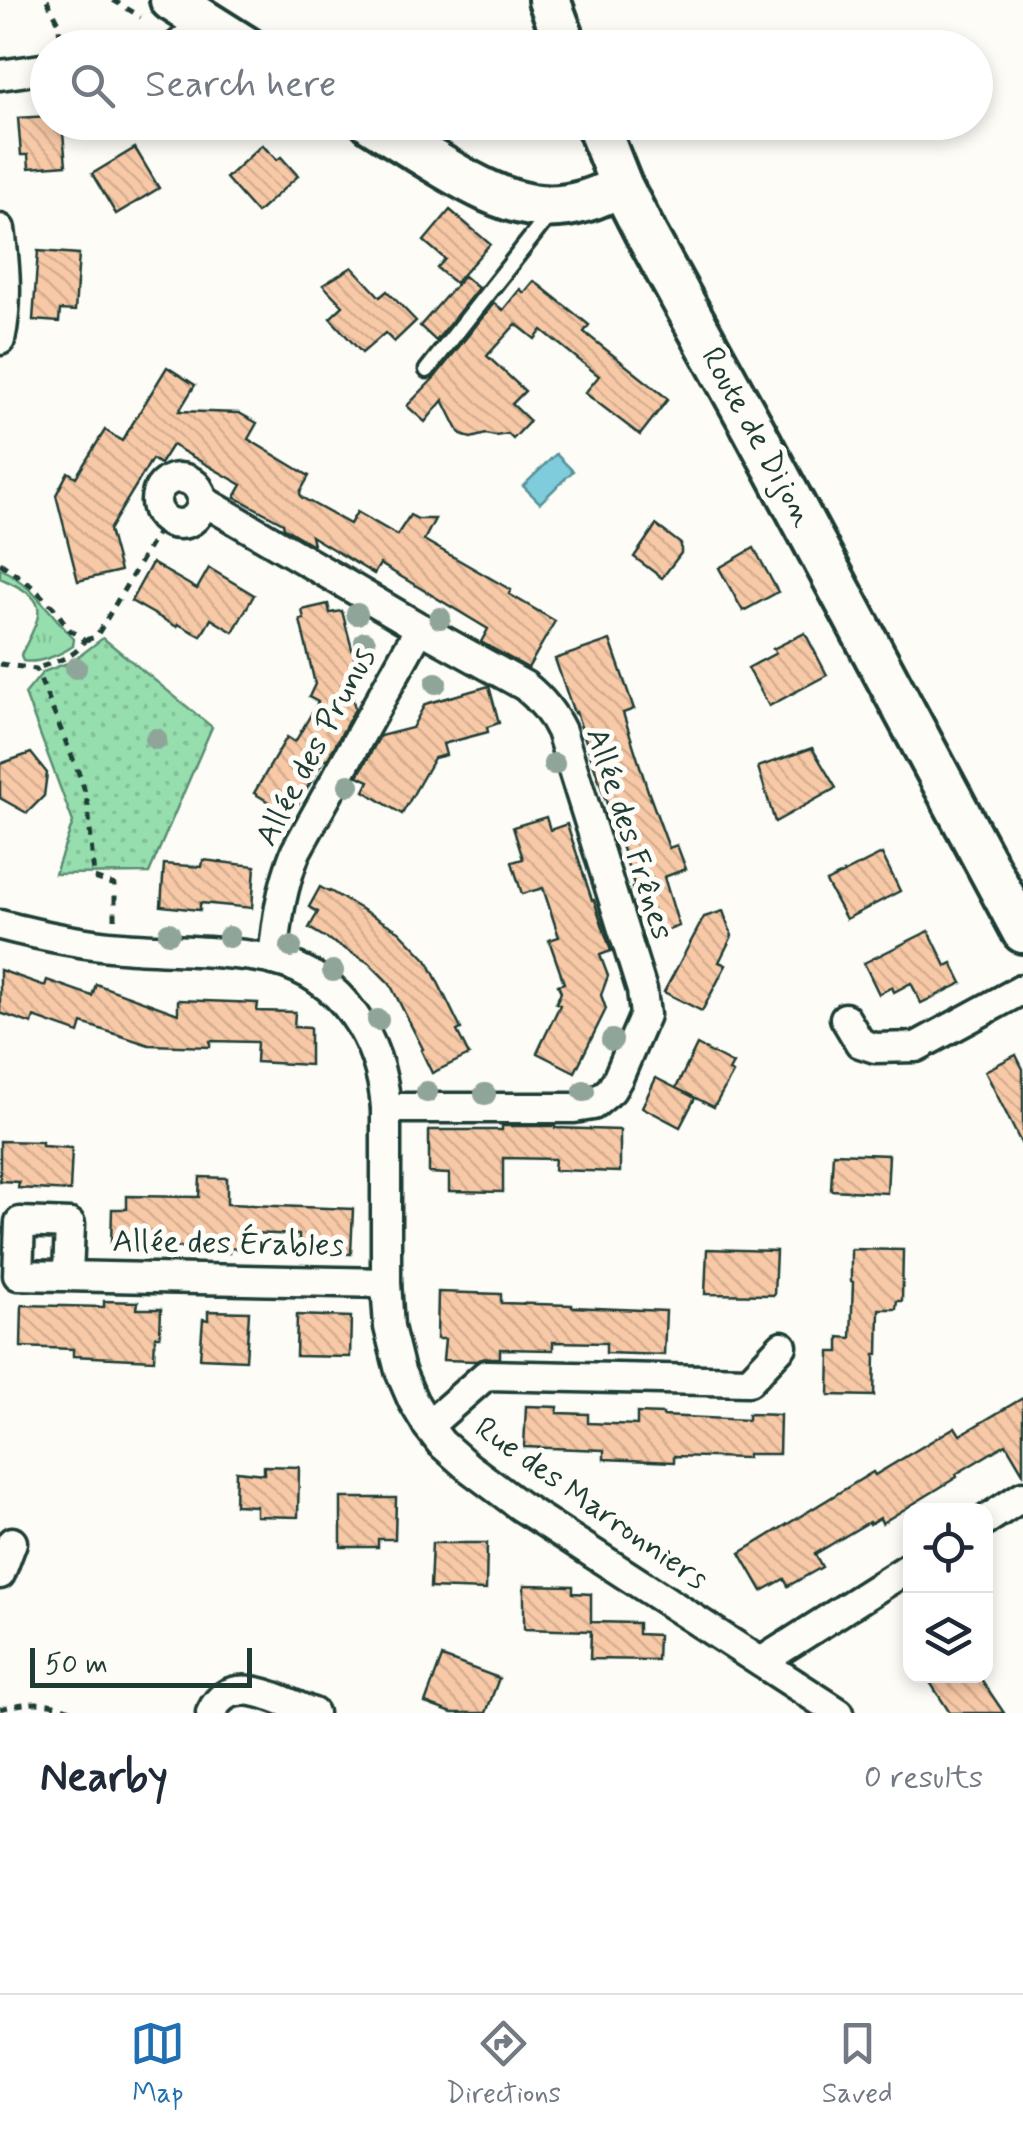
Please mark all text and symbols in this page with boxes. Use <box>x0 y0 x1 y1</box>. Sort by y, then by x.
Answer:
search box <box>30 30 993 140</box>
icon: search <box>65 58 120 113</box>
text: Search here <box>145 61 336 110</box>
street label: Route de Dijon <box>690 340 824 534</box>
street label: Allée des Prunus <box>246 640 386 854</box>
street label: Allée des Frênes <box>575 723 683 945</box>
street label: Allée des Érables <box>112 1221 344 1267</box>
street label: Rue des Marronniers <box>466 1408 716 1600</box>
map controls <box>903 1503 993 1683</box>
button: locate <box>903 1503 993 1593</box>
button: layers <box>903 1593 993 1683</box>
scale bar <box>30 1643 252 1688</box>
text: 50 m <box>45 1647 108 1684</box>
text: Nearby <box>40 1751 168 1806</box>
text: 0 results <box>864 1757 983 1799</box>
tab: Map <box>130 2016 185 2113</box>
tab: Directions <box>446 2016 561 2113</box>
tab: Saved <box>822 2016 893 2113</box>

